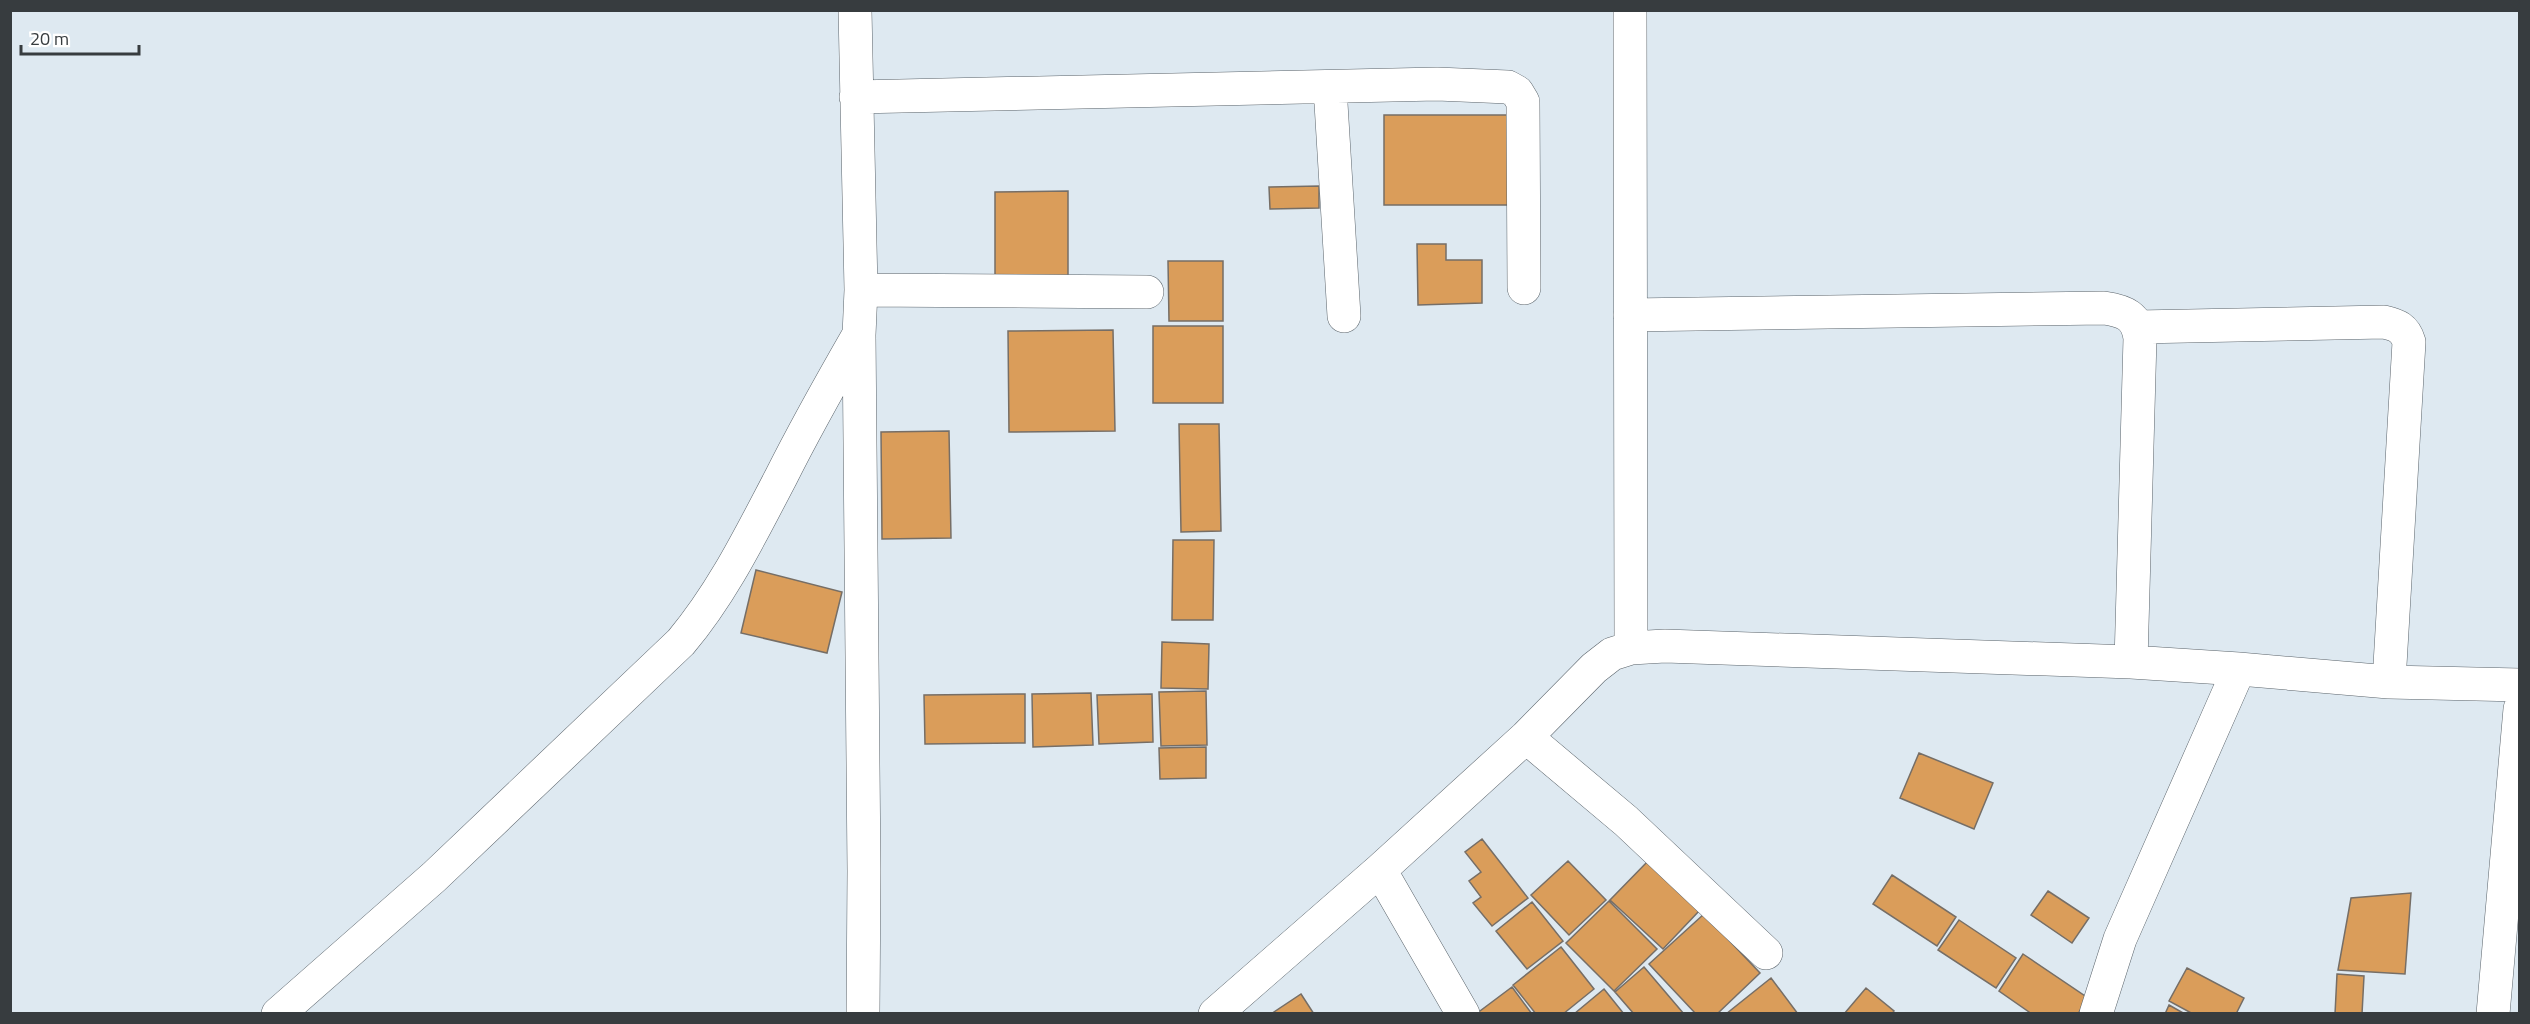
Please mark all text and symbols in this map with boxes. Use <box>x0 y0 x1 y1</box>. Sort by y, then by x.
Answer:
scale bar <box>21 18 140 56</box>
text: 20 m <box>30 25 69 52</box>

